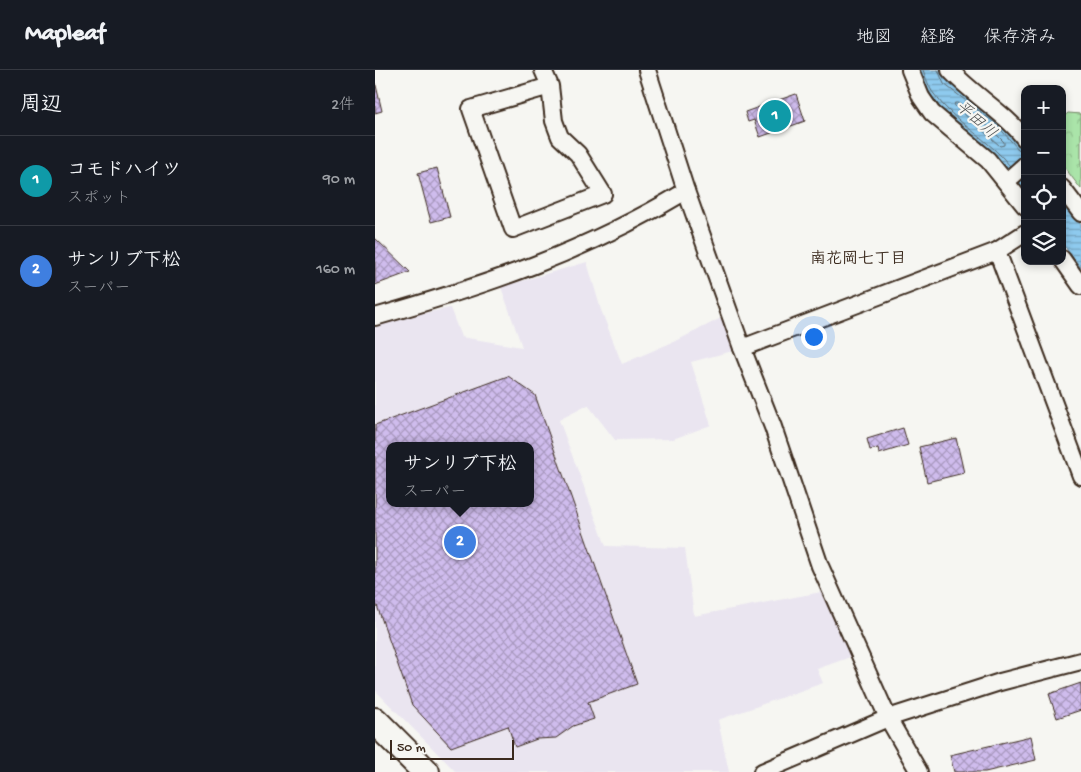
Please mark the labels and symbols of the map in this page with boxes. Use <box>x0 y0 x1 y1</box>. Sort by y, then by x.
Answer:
pin: 1 <box>759 97 791 135</box>
water label: 平田川 <box>951 97 1000 144</box>
district label: 南花岡七丁目 <box>810 249 906 270</box>
your location <box>801 324 827 350</box>
pin: 2 <box>444 523 476 561</box>
scale bar <box>390 737 514 760</box>

